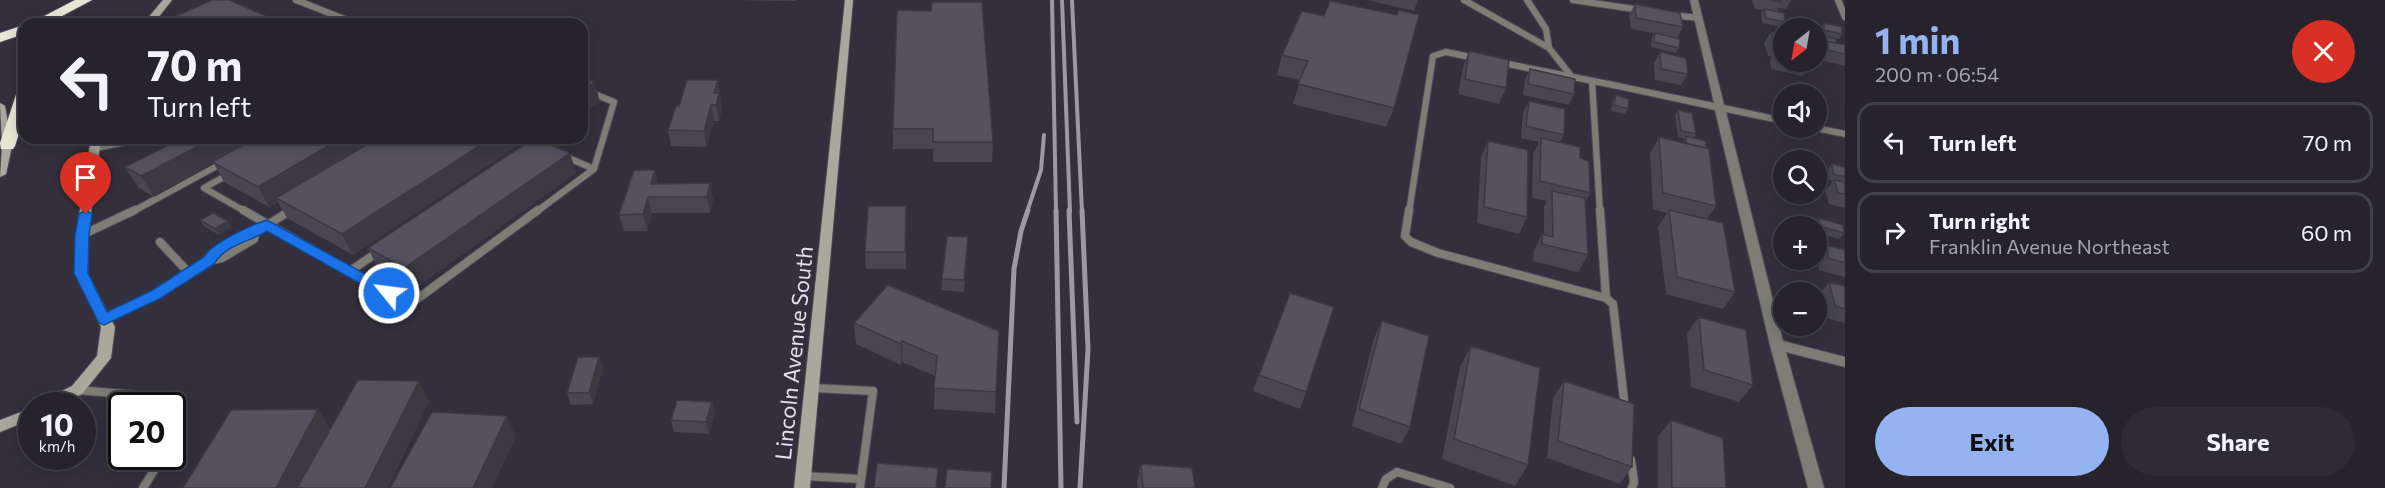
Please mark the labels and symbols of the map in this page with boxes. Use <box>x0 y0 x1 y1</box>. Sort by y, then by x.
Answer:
north arrow <box>1773 18 1827 72</box>
pin <box>60 152 111 214</box>
street label: Lincoln Avenue South <box>769 245 818 461</box>
position arrow <box>357 261 421 325</box>
speed limit sign: 20 <box>108 392 186 470</box>

